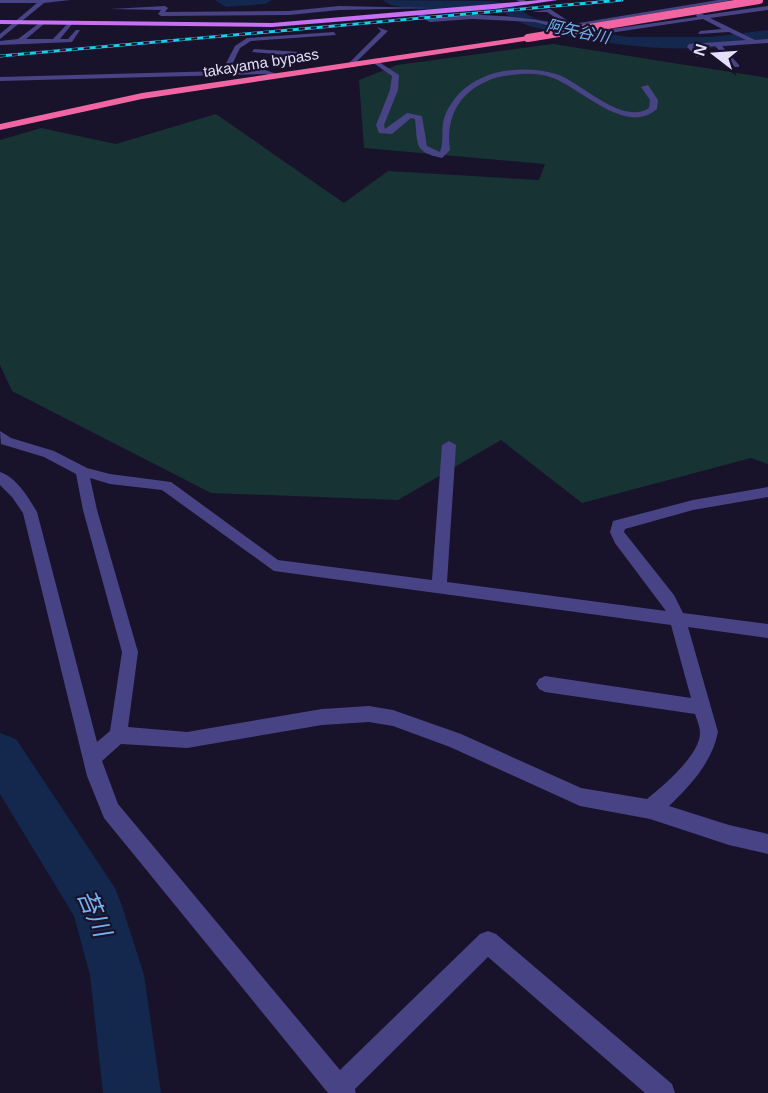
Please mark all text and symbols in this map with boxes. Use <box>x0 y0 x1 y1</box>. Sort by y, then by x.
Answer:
water label: 阿矢谷川 <box>545 17 613 47</box>
north arrow <box>684 24 744 84</box>
text: N <box>690 42 710 58</box>
street label: takayama bypass <box>202 45 320 80</box>
water label: 苔川 <box>73 885 117 943</box>

